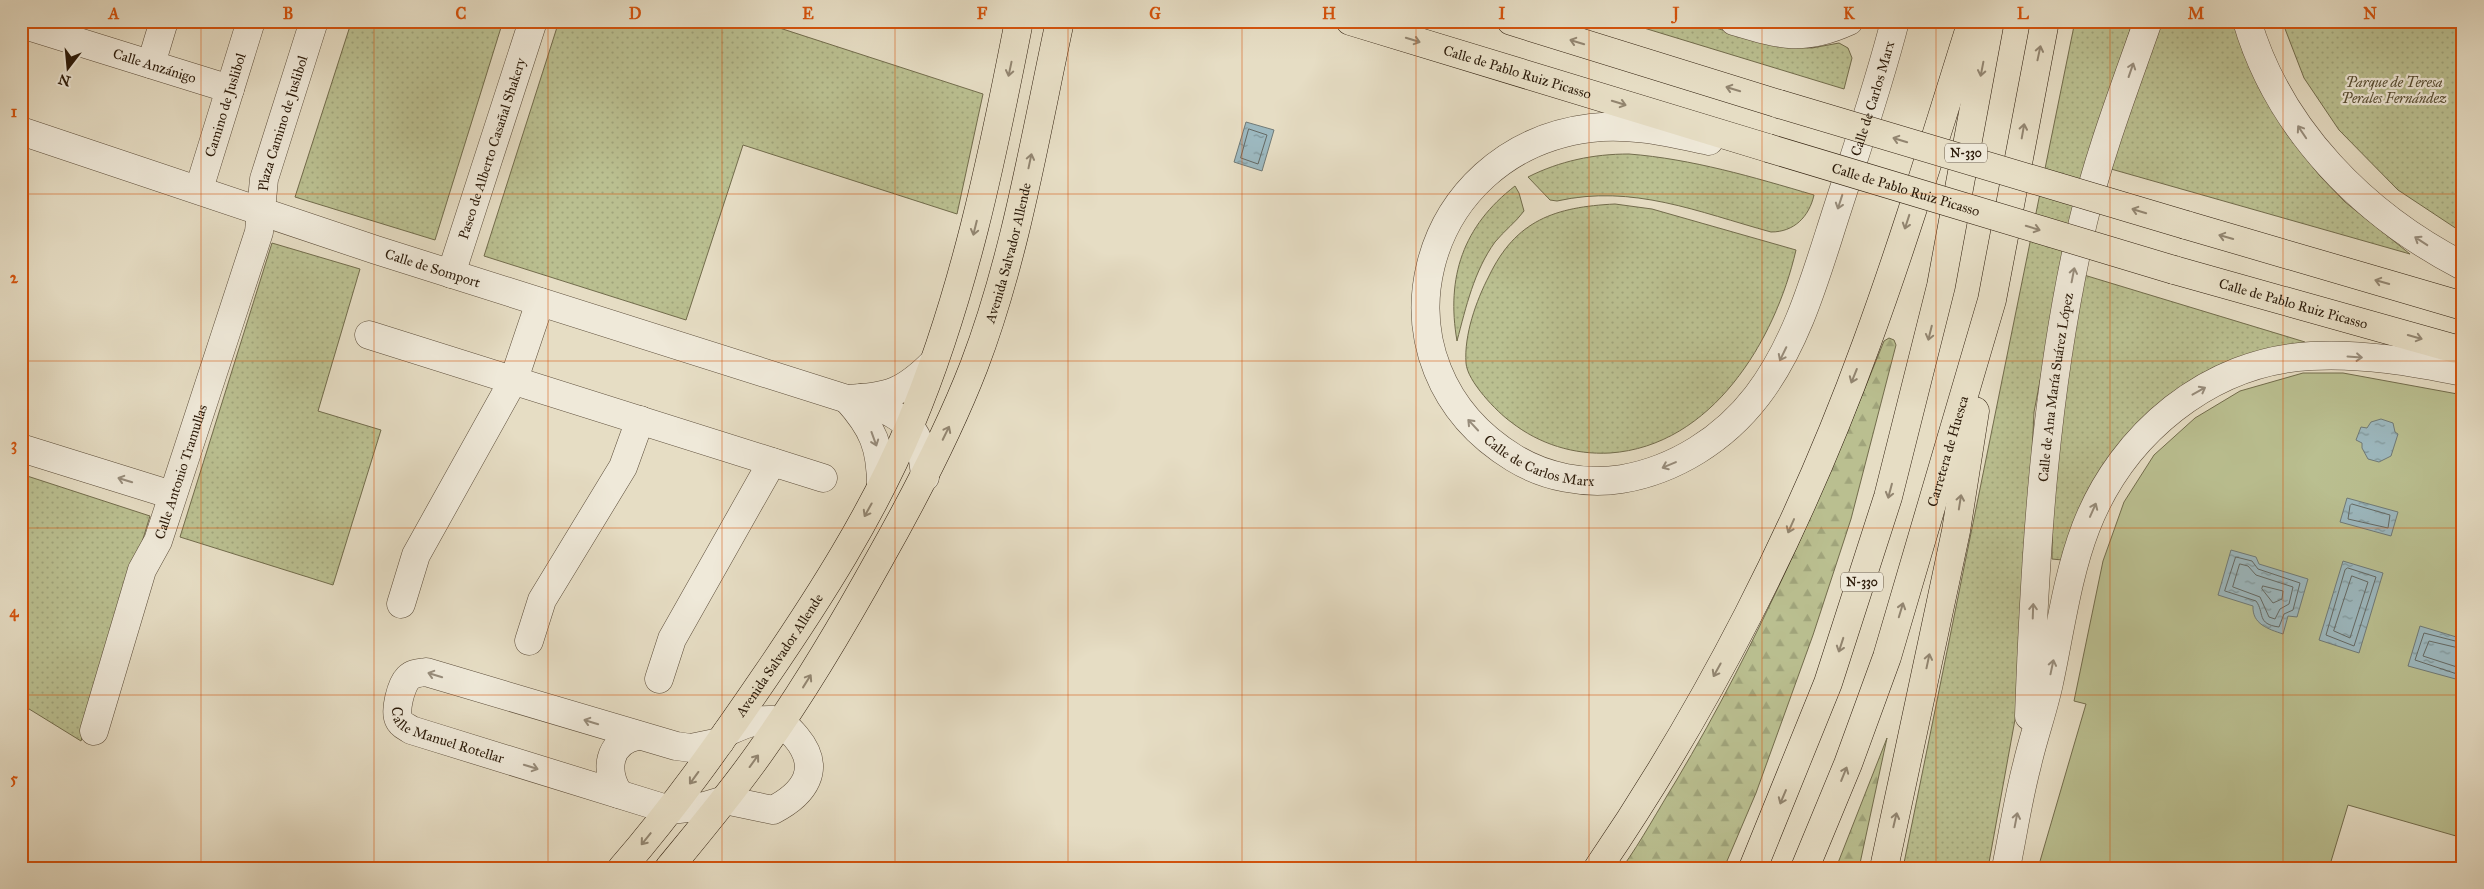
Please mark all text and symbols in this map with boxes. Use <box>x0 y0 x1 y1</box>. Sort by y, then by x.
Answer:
text: A <box>108 4 120 23</box>
text: B <box>283 4 293 23</box>
text: C <box>456 4 467 23</box>
text: D <box>629 4 642 23</box>
text: E <box>802 4 814 23</box>
text: F <box>977 4 988 23</box>
text: G <box>1149 4 1161 23</box>
text: H <box>1322 4 1336 23</box>
text: I <box>1499 4 1506 23</box>
text: J <box>1671 4 1680 24</box>
text: K <box>1843 4 1855 23</box>
text: L <box>2017 4 2029 23</box>
text: M <box>2188 4 2205 23</box>
text: N <box>2363 4 2377 23</box>
one-way arrow <box>1405 36 1421 46</box>
one-way arrow <box>1570 36 1586 46</box>
street label: Calle de Carlos Marx <box>1847 39 1899 158</box>
north arrow <box>42 42 92 92</box>
street label: Calle de Pablo Ruiz Picasso <box>1441 42 1593 103</box>
street label: Calle Anzánigo <box>111 45 198 87</box>
one-way arrow <box>2034 46 2044 62</box>
street label: Camino de Juslibol <box>201 51 250 159</box>
street label: Plaza Camino de Juslibol <box>255 53 312 192</box>
street label: Paseo de Alberto Casañal Shakery <box>455 55 530 241</box>
one-way arrow <box>1005 61 1014 77</box>
one-way arrow <box>1976 61 1986 77</box>
one-way arrow <box>2127 63 2136 78</box>
text: N <box>56 70 73 90</box>
park label: Parque de Teresa Perales Fernández <box>2341 74 2447 107</box>
one-way arrow <box>1725 84 1741 94</box>
one-way arrow <box>1610 98 1626 108</box>
text: 1 <box>11 102 18 121</box>
one-way arrow <box>2019 124 2029 140</box>
one-way arrow <box>2297 125 2307 139</box>
one-way arrow <box>1892 134 1908 144</box>
road number: N-330 <box>1945 144 1987 162</box>
one-way arrow <box>1026 154 1035 170</box>
street label: Calle de Pablo Ruiz Picasso <box>1830 160 1982 220</box>
street label: Avenida Salvador Allende <box>981 181 1035 326</box>
one-way arrow <box>1834 193 1844 209</box>
one-way arrow <box>2132 206 2148 216</box>
one-way arrow <box>1902 214 1911 230</box>
one-way arrow <box>970 219 979 235</box>
one-way arrow <box>2025 223 2041 233</box>
one-way arrow <box>2219 232 2235 242</box>
one-way arrow <box>2414 236 2428 247</box>
street label: Calle de Somport <box>383 245 482 292</box>
one-way arrow <box>2069 267 2078 283</box>
text: 2 <box>10 268 19 287</box>
street label: Calle de Pablo Ruiz Picasso <box>2217 275 2370 333</box>
one-way arrow <box>2375 277 2391 287</box>
street label: Calle de Ana María Suárez López <box>2035 291 2077 483</box>
one-way arrow <box>1925 325 1934 341</box>
one-way arrow <box>2406 333 2422 343</box>
one-way arrow <box>1778 346 1787 361</box>
one-way arrow <box>2347 352 2363 361</box>
one-way arrow <box>1849 368 1858 383</box>
one-way arrow <box>2192 386 2207 396</box>
street label: Carretera de Huesca <box>1924 394 1972 509</box>
street label: Calle Antonio Tramullas <box>151 402 211 541</box>
one-way arrow <box>1467 419 1478 432</box>
one-way arrow <box>942 426 951 441</box>
one-way arrow <box>870 430 879 446</box>
street label: Calle de Carlos Marx <box>1480 431 1595 490</box>
text: 3 <box>11 435 17 455</box>
one-way arrow <box>1662 461 1677 470</box>
one-way arrow <box>118 475 134 485</box>
one-way arrow <box>1885 482 1894 498</box>
one-way arrow <box>1956 494 1966 510</box>
one-way arrow <box>862 502 872 516</box>
one-way arrow <box>2089 503 2099 518</box>
one-way arrow <box>1785 518 1795 533</box>
road number: N-330 <box>1841 572 1883 592</box>
street label: Avenida Salvador Allende <box>732 590 827 721</box>
text: 4 <box>10 602 20 622</box>
one-way arrow <box>1896 602 1906 618</box>
one-way arrow <box>2028 604 2037 620</box>
one-way arrow <box>1836 637 1845 653</box>
one-way arrow <box>1924 654 1934 670</box>
one-way arrow <box>2048 660 2057 676</box>
one-way arrow <box>1712 663 1722 678</box>
one-way arrow <box>427 670 443 680</box>
one-way arrow <box>802 674 812 688</box>
street label: Calle Manuel Rotellar <box>388 707 507 767</box>
one-way arrow <box>583 717 599 726</box>
one-way arrow <box>749 754 759 768</box>
one-way arrow <box>522 762 538 772</box>
one-way arrow <box>1839 767 1849 782</box>
text: 5 <box>10 769 18 788</box>
one-way arrow <box>689 771 699 785</box>
one-way arrow <box>1778 789 1787 804</box>
one-way arrow <box>2011 812 2021 828</box>
one-way arrow <box>1890 813 1900 829</box>
one-way arrow <box>641 832 652 845</box>

